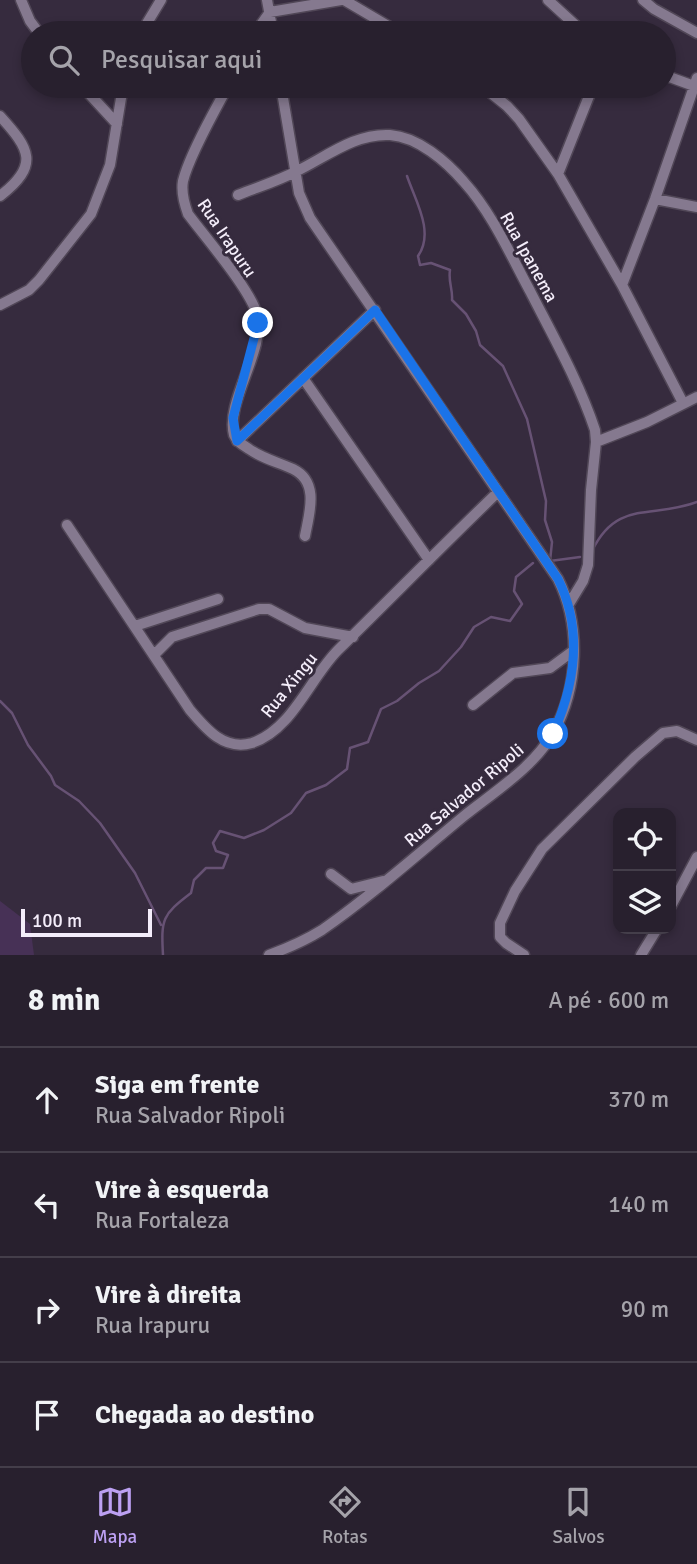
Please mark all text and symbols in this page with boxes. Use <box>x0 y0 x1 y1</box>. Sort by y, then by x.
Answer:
search box <box>21 21 676 98</box>
icon: search <box>45 41 83 79</box>
text: Pesquisar aqui <box>101 44 262 76</box>
street label: Rua Irapuru <box>193 194 261 282</box>
street label: Rua Ipanema <box>495 208 563 306</box>
route end <box>242 307 273 338</box>
street label: Rua Xingu <box>256 648 322 722</box>
route start <box>537 718 568 749</box>
street label: Rua Salvador Ripoli <box>400 739 528 851</box>
map controls <box>613 808 676 934</box>
button: locate <box>613 808 676 871</box>
button: layers <box>613 871 676 934</box>
scale bar <box>21 906 152 938</box>
text: 100 m <box>32 909 82 933</box>
text: 8 min <box>28 982 100 1019</box>
text: A pé · 600 m <box>548 986 669 1015</box>
text: Siga em frente <box>95 1069 259 1101</box>
icon: ahead <box>28 1081 66 1119</box>
text: 370 m <box>608 1085 669 1114</box>
text: Rua Salvador Ripoli <box>95 1101 285 1130</box>
text: Vire à esquerda <box>95 1174 269 1206</box>
icon: left <box>28 1186 66 1224</box>
text: 140 m <box>608 1190 669 1219</box>
text: Rua Fortaleza <box>95 1206 230 1235</box>
text: Vire à direita <box>95 1279 241 1311</box>
icon: right <box>28 1291 66 1329</box>
text: 90 m <box>621 1295 669 1324</box>
text: Rua Irapuru <box>95 1311 210 1340</box>
icon: arrive <box>28 1396 66 1434</box>
text: Chegada ao destino <box>95 1399 314 1431</box>
tab: Mapa <box>92 1483 137 1549</box>
tab: Rotas <box>322 1483 367 1549</box>
tab: Salvos <box>552 1483 605 1549</box>

